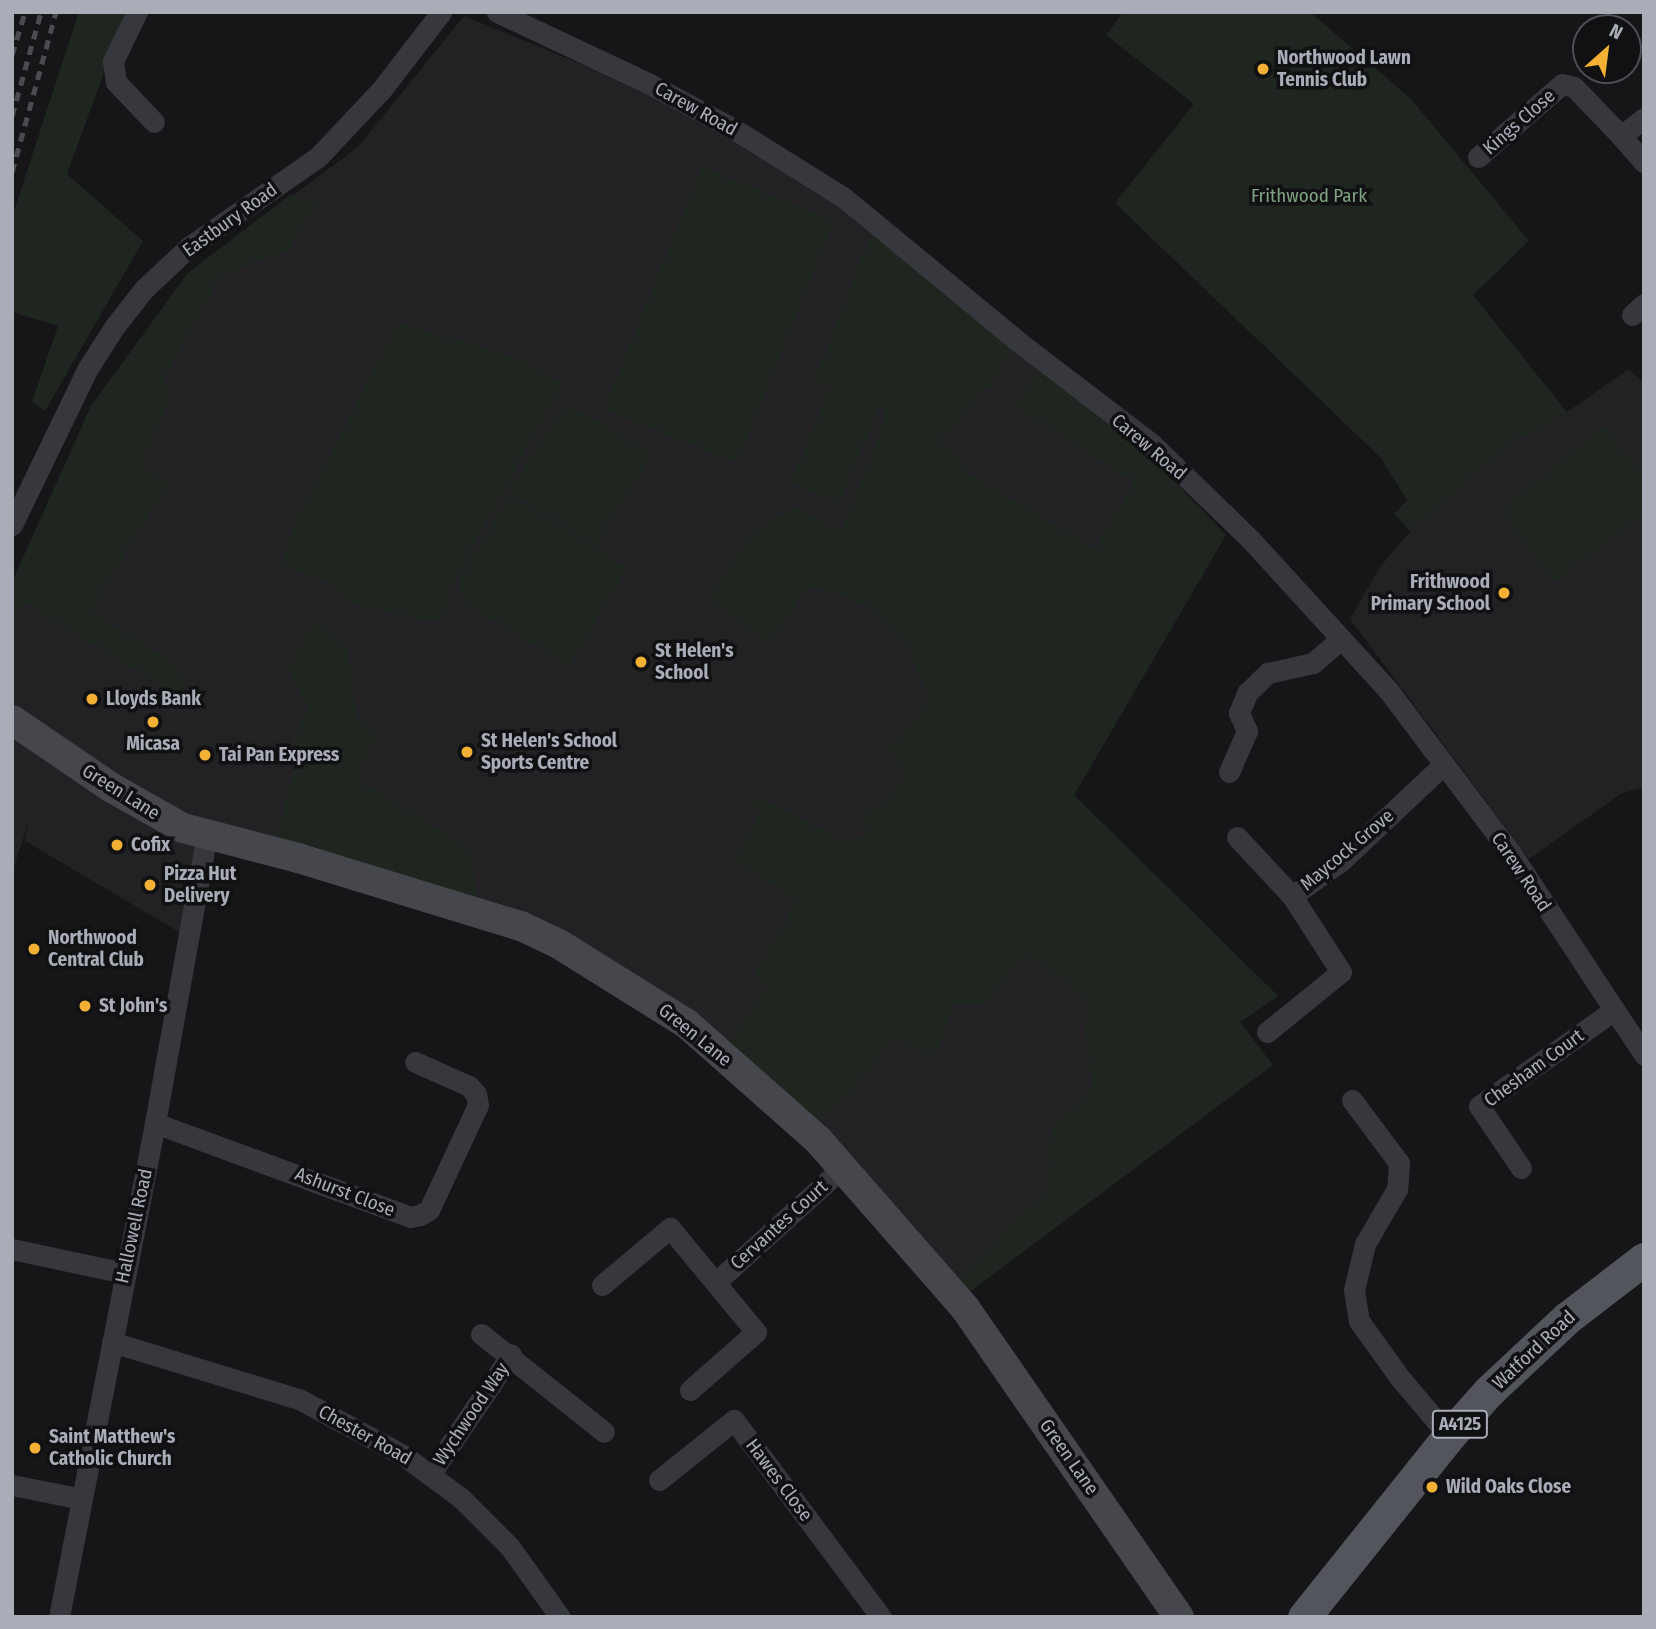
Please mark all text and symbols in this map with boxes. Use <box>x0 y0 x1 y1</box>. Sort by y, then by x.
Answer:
north arrow <box>1572 14 1642 84</box>
text: N <box>1606 19 1627 45</box>
place label: Northwood Lawn Tennis Club <box>1277 47 1411 91</box>
marker: Northwood Lawn Tennis Club <box>1255 61 1271 77</box>
street label: Carew Road <box>651 77 741 141</box>
street label: Kings Close <box>1478 84 1560 160</box>
street label: Eastbury Road <box>178 178 282 262</box>
park label: Frithwood Park <box>1251 185 1367 207</box>
street label: Carew Road <box>1107 409 1191 485</box>
place label: Frithwood Primary School <box>1371 571 1490 615</box>
marker: Frithwood Primary School <box>1496 585 1512 601</box>
place label: St Helen's School <box>655 640 733 684</box>
marker: St Helen's School <box>633 654 649 670</box>
place label: Lloyds Bank <box>106 688 201 710</box>
marker: Lloyds Bank <box>84 691 100 707</box>
marker: Micasa <box>145 714 161 730</box>
place label: St Helen's School Sports Centre <box>481 730 617 774</box>
place label: Micasa <box>126 733 180 755</box>
place label: Tai Pan Express <box>219 744 339 766</box>
marker: St Helen's School Sports Centre <box>459 744 475 760</box>
marker: Tai Pan Express <box>197 747 213 763</box>
street label: Green Lane <box>78 759 164 825</box>
street label: Maycock Grove <box>1296 804 1398 896</box>
street label: Carew Road <box>1486 828 1556 916</box>
place label: Cofix <box>131 834 170 856</box>
marker: Cofix <box>109 837 125 853</box>
place label: Pizza Hut Delivery <box>164 863 236 907</box>
marker: Pizza Hut Delivery <box>142 877 158 893</box>
place label: Northwood Central Club <box>48 927 144 971</box>
marker: Northwood Central Club <box>26 941 42 957</box>
place label: St John's <box>99 995 167 1017</box>
marker: St John's <box>77 998 93 1014</box>
street label: Green Lane <box>654 999 736 1071</box>
street label: Chesham Court <box>1480 1024 1588 1112</box>
street label: Ashurst Close <box>292 1163 398 1221</box>
street label: Hallowell Road <box>111 1167 157 1285</box>
street label: Cervantes Court <box>726 1175 832 1275</box>
street label: Watford Road <box>1488 1306 1580 1394</box>
street label: Wychwood Way <box>428 1358 514 1470</box>
street label: Chester Road <box>315 1400 415 1470</box>
road number: A4125 <box>1430 1409 1490 1438</box>
street label: Green Lane <box>1035 1415 1103 1499</box>
place label: Saint Matthew's Catholic Church <box>49 1426 175 1470</box>
street label: Hawes Close <box>741 1434 817 1526</box>
marker: Saint Matthew's Catholic Church <box>27 1440 43 1456</box>
place label: Wild Oaks Close <box>1446 1476 1571 1498</box>
marker: Wild Oaks Close <box>1424 1479 1440 1495</box>

